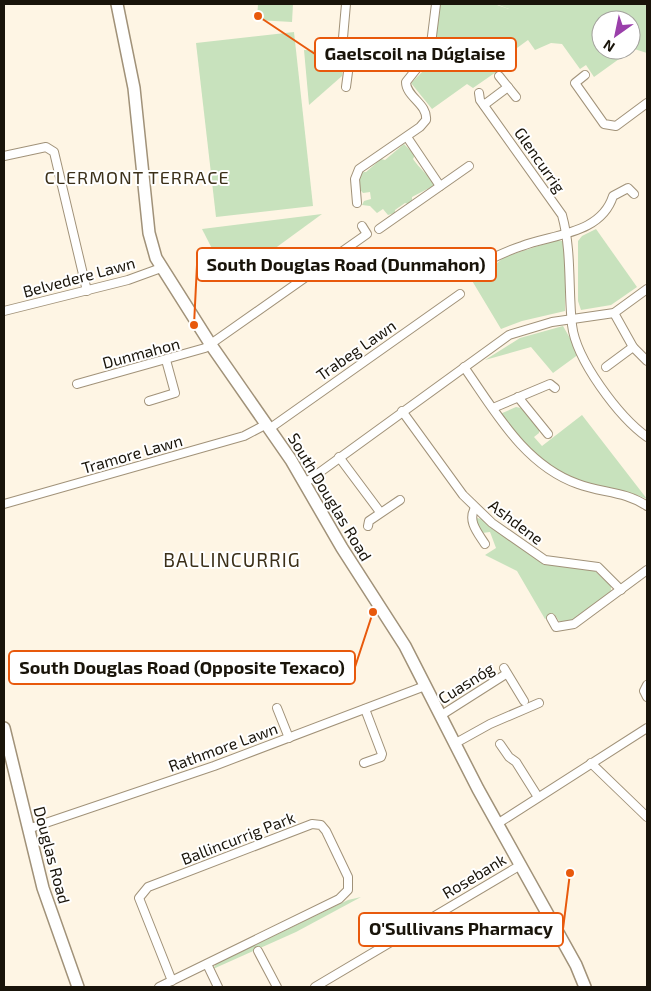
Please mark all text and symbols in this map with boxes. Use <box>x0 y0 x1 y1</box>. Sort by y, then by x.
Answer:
north arrow <box>591 10 641 60</box>
text: N <box>600 36 618 56</box>
callout: Gaelscoil na Dúglaise <box>315 38 516 71</box>
text: Gaelscoil na Dúglaise <box>325 42 505 64</box>
street label: Glencurrig <box>511 123 570 196</box>
district label: CLERMONT TERRACE <box>44 166 230 188</box>
callout: South Douglas Road (Dunmahon) <box>197 248 496 281</box>
street label: Belvedere Lawn <box>21 252 137 301</box>
text: South Douglas Road (Dunmahon) <box>206 253 486 275</box>
street label: Trabeg Lawn <box>312 315 399 384</box>
street label: Dunmahon <box>100 333 182 372</box>
street label: South Douglas Road <box>285 429 376 564</box>
street label: Tramore Lawn <box>79 430 184 477</box>
street label: Ashdene <box>485 495 547 548</box>
district label: BALLINCURRIG <box>163 548 301 571</box>
callout: South Douglas Road (Opposite Texaco) <box>9 651 355 684</box>
text: South Douglas Road (Opposite Texaco) <box>19 656 345 678</box>
street label: Cuasnóg <box>434 658 497 707</box>
street label: Rathmore Lawn <box>166 718 280 775</box>
street label: Douglas Road <box>30 804 75 906</box>
street label: Ballincurrig Park <box>178 807 297 868</box>
street label: Rosebank <box>438 849 509 902</box>
callout: O'Sullivans Pharmacy <box>359 913 563 946</box>
text: O'Sullivans Pharmacy <box>369 917 554 939</box>

